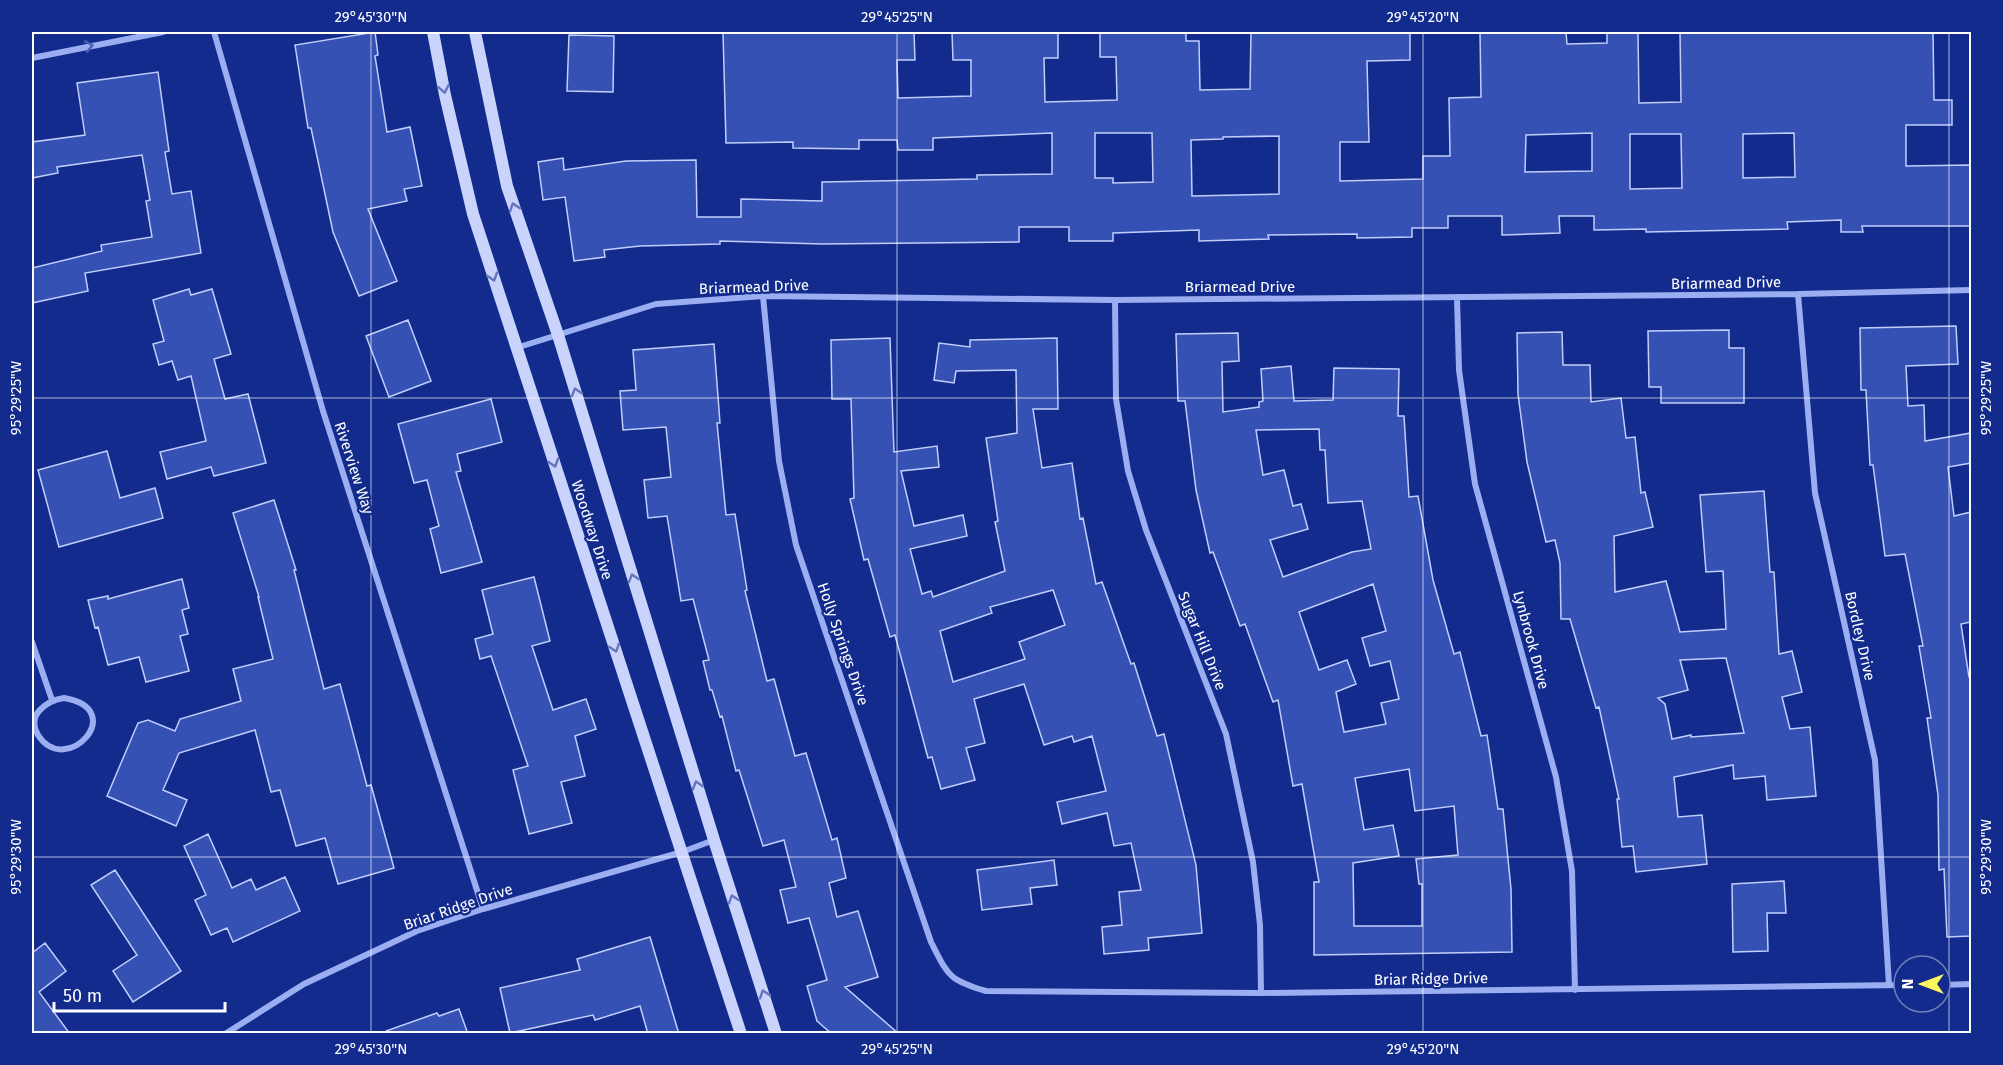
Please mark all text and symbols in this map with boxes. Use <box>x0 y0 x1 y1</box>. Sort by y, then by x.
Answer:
text: 29°45'30"N <box>334 8 408 26</box>
text: 29°45'25"N <box>861 8 933 26</box>
text: 29°45'20"N <box>1386 8 1460 26</box>
one-way arrow <box>84 41 94 54</box>
one-way arrow <box>437 84 450 94</box>
one-way arrow <box>509 202 522 213</box>
one-way arrow <box>486 272 498 282</box>
street label: Briarmead Drive <box>1671 273 1781 293</box>
street label: Briarmead Drive <box>699 276 809 298</box>
street label: Briarmead Drive <box>1185 278 1295 296</box>
text: 95°29'25"W <box>7 360 25 435</box>
text: 95°29'25"W <box>1977 360 1995 435</box>
one-way arrow <box>571 387 583 398</box>
street label: Riverview Way <box>331 419 378 517</box>
one-way arrow <box>546 457 559 468</box>
street label: Woodway Drive <box>567 478 617 582</box>
one-way arrow <box>628 573 640 584</box>
street label: Holly Springs Drive <box>814 580 872 708</box>
street label: Sugar Hill Drive <box>1174 589 1230 693</box>
street label: Lynbrook Drive <box>1509 589 1553 691</box>
street label: Bordley Drive <box>1841 590 1879 682</box>
one-way arrow <box>608 642 620 653</box>
one-way arrow <box>692 780 704 791</box>
text: 95°29'30"W <box>7 819 25 895</box>
text: 95°29'30"W <box>1977 819 1995 895</box>
street label: Briar Ridge Drive <box>401 880 515 934</box>
one-way arrow <box>728 894 741 905</box>
north arrow <box>1892 954 1952 1014</box>
street label: Briar Ridge Drive <box>1374 969 1488 989</box>
scale bar <box>54 975 225 1013</box>
text: N <box>1898 979 1917 989</box>
text: 50 m <box>63 985 102 1007</box>
one-way arrow <box>759 989 771 1000</box>
text: 29°45'30"N <box>334 1040 408 1058</box>
text: 29°45'25"N <box>861 1040 933 1058</box>
text: 29°45'20"N <box>1386 1040 1460 1058</box>

